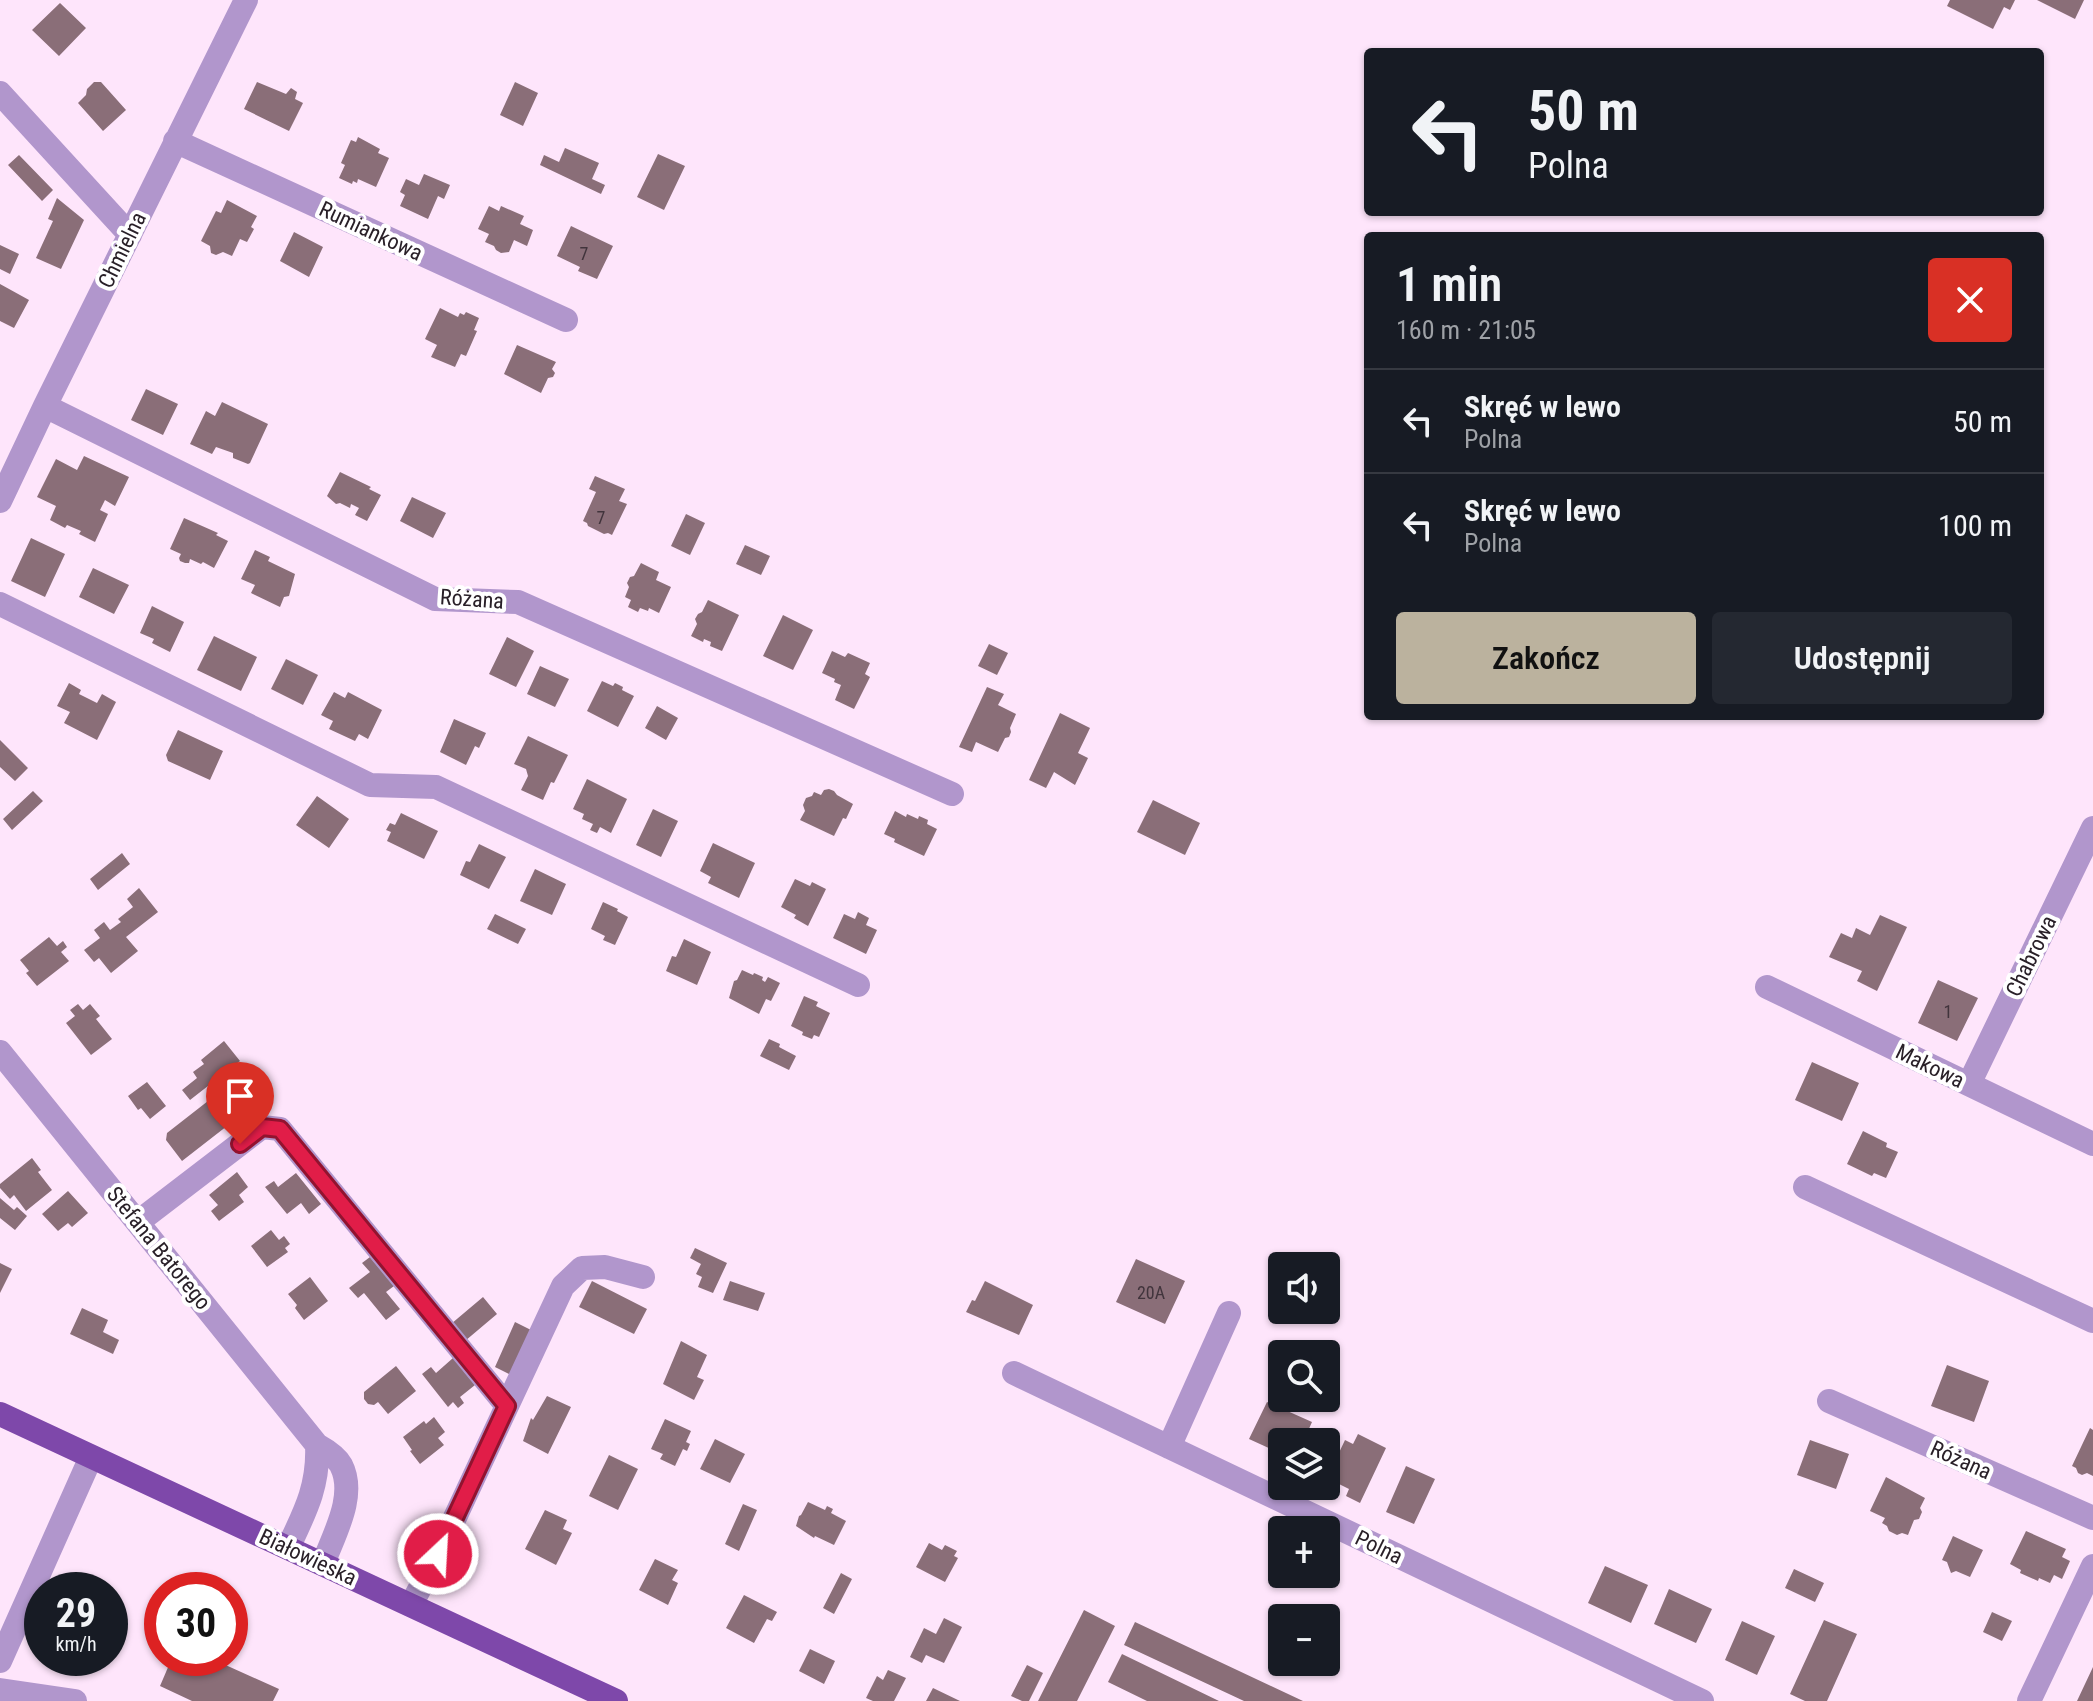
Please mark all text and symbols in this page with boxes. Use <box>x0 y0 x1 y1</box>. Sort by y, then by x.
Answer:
text: 50 m <box>1528 78 1639 144</box>
icon: left <box>1396 80 1500 184</box>
text: Polna <box>1528 145 1609 187</box>
street label: Rumiankowa <box>315 196 427 266</box>
street label: Chmielna <box>93 208 151 292</box>
house number: 7 <box>580 243 589 264</box>
text: 1 min <box>1396 256 1502 313</box>
button: close <box>1928 258 2012 342</box>
text: 160 m · 21:05 <box>1396 315 1536 345</box>
text: Skręć w lewo <box>1464 389 1621 424</box>
icon: left <box>1396 399 1440 443</box>
text: 50 m <box>1953 404 2012 439</box>
text: Polna <box>1464 424 1522 454</box>
text: Skręć w lewo <box>1464 493 1621 528</box>
icon: left <box>1396 503 1440 547</box>
house number: 7 <box>597 507 606 528</box>
text: 100 m <box>1938 508 2012 543</box>
text: Polna <box>1464 528 1522 558</box>
street label: Różana <box>439 584 505 614</box>
button: Zakończ <box>1396 612 1696 704</box>
button: Udostępnij <box>1712 612 2012 704</box>
street label: Chabrowa <box>2001 911 2061 1001</box>
house number: 1 <box>1944 1001 1952 1022</box>
street label: Makowa <box>1892 1039 1968 1093</box>
pin <box>206 1062 274 1144</box>
icon: arrive <box>218 1074 262 1118</box>
street label: Stefana Batorego <box>102 1182 216 1314</box>
map controls <box>1268 1252 1340 1676</box>
button: sound <box>1268 1252 1340 1324</box>
house number: 20A <box>1137 1282 1166 1303</box>
button: search <box>1268 1340 1340 1412</box>
button: layers <box>1268 1428 1340 1500</box>
street label: Różana <box>1927 1436 1995 1484</box>
position arrow <box>396 1512 480 1596</box>
button: + <box>1268 1516 1340 1588</box>
street label: Białowieska <box>255 1524 361 1590</box>
street label: Polna <box>1351 1525 1407 1569</box>
speed limit sign: 30 <box>144 1572 248 1676</box>
text: 29 <box>56 1590 96 1637</box>
button: − <box>1268 1604 1340 1676</box>
text: km/h <box>55 1632 97 1656</box>

